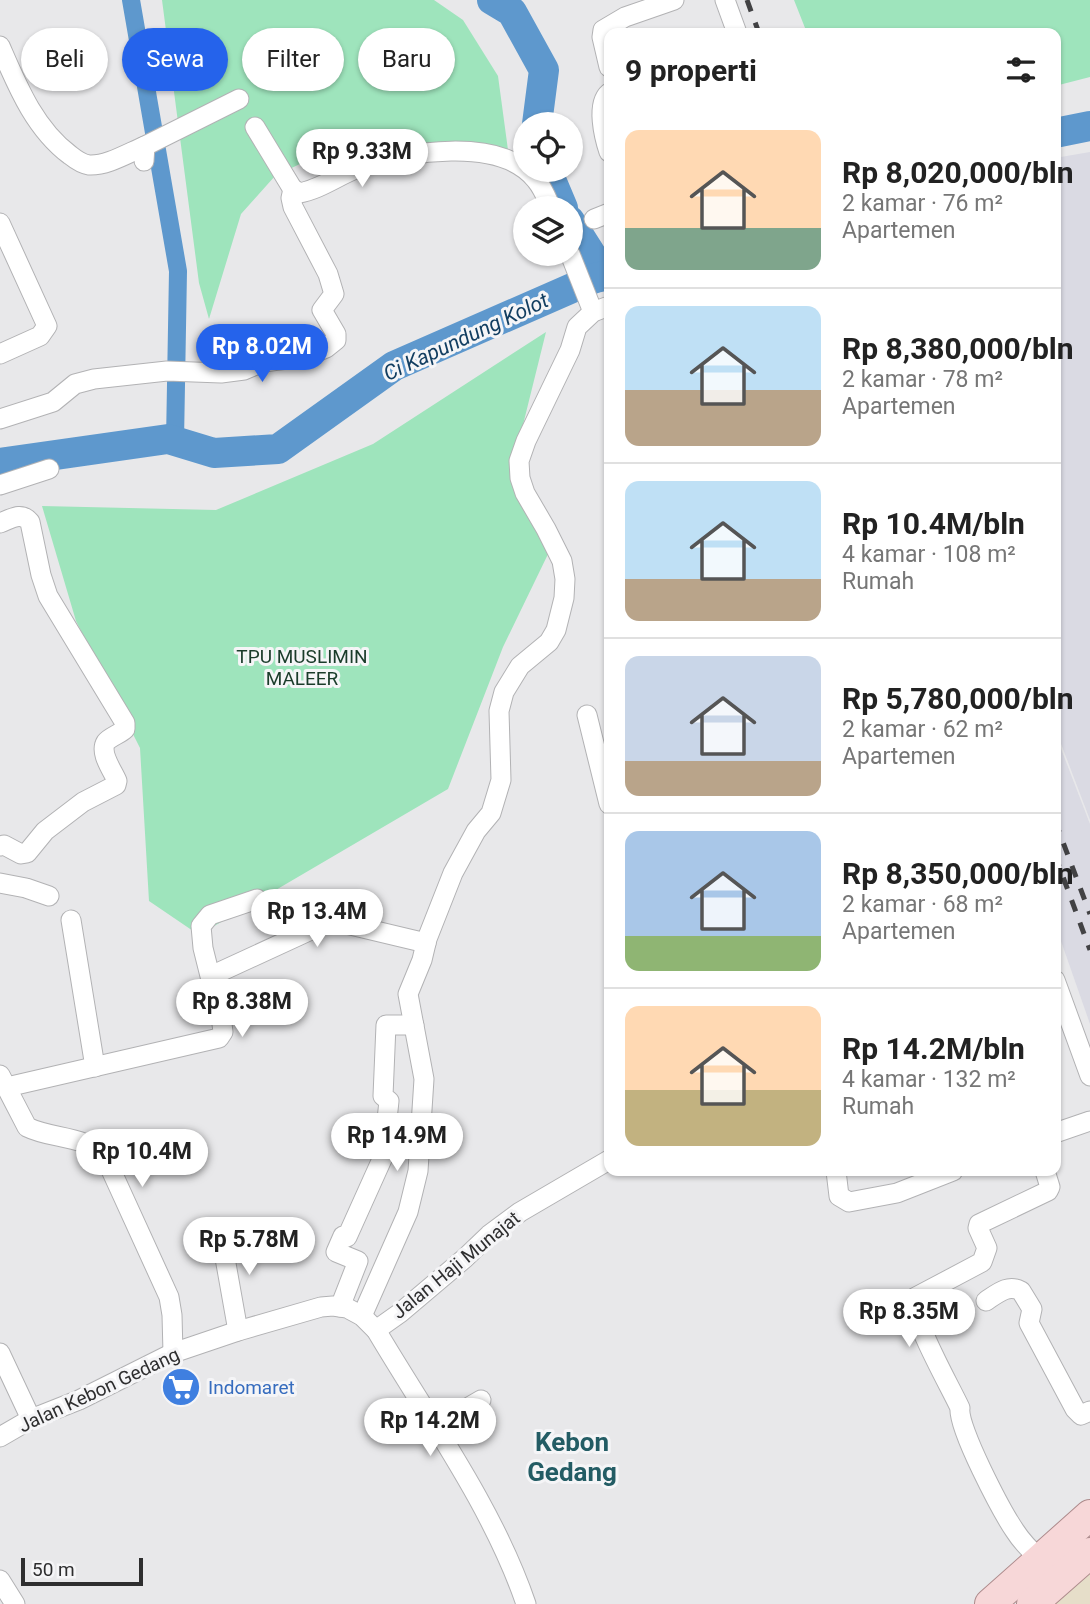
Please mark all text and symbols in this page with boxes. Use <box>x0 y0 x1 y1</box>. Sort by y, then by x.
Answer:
chip: Beli <box>21 28 108 91</box>
chip: Sewa <box>122 28 228 91</box>
chip: Filter <box>242 28 344 91</box>
chip: Baru <box>358 28 455 91</box>
icon: filters <box>1002 51 1040 89</box>
text: 9 properti <box>625 53 757 88</box>
map controls <box>513 112 583 266</box>
button: locate <box>513 112 583 182</box>
pin: Rp 9.33M <box>290 130 434 189</box>
text: Rp 9.33M <box>312 138 412 165</box>
text: Rp 8,020,000/bln <box>842 155 1074 190</box>
icon: home <box>681 158 765 242</box>
text: 2 kamar · 76 m² <box>842 190 1003 217</box>
button: layers <box>513 196 583 266</box>
text: Apartemen <box>842 217 956 244</box>
water label: Ci Kapundung Kolot <box>380 288 553 386</box>
pin: Rp 8.02M <box>190 324 334 384</box>
text: Rp 8,380,000/bln <box>842 331 1074 366</box>
text: Rp 8.02M <box>212 333 312 360</box>
icon: home <box>681 334 765 418</box>
text: 2 kamar · 78 m² <box>842 366 1003 393</box>
text: Apartemen <box>842 393 956 420</box>
text: Rp 10.4M/bln <box>842 506 1025 541</box>
icon: home <box>681 509 765 593</box>
text: 4 kamar · 108 m² <box>842 541 1016 568</box>
text: Rumah <box>842 568 914 595</box>
park label: TPU MUSLIMIN MALEER <box>236 645 368 690</box>
text: Rp 5,780,000/bln <box>842 681 1074 716</box>
icon: home <box>681 684 765 768</box>
text: 2 kamar · 62 m² <box>842 716 1003 743</box>
text: Apartemen <box>842 743 956 770</box>
text: Rp 8,350,000/bln <box>842 856 1074 891</box>
icon: home <box>681 859 765 943</box>
pin: Rp 13.4M <box>245 890 389 949</box>
text: 2 kamar · 68 m² <box>842 891 1003 918</box>
text: Rp 13.4M <box>267 898 367 925</box>
text: Apartemen <box>842 918 956 945</box>
pin: Rp 8.38M <box>170 979 314 1039</box>
text: Rp 8.38M <box>192 988 292 1015</box>
text: Rp 14.2M/bln <box>842 1031 1025 1066</box>
icon: home <box>681 1034 765 1118</box>
text: 4 kamar · 132 m² <box>842 1066 1016 1093</box>
text: Rumah <box>842 1093 914 1120</box>
pin: Rp 14.9M <box>325 1114 469 1173</box>
text: Rp 14.9M <box>347 1122 447 1149</box>
pin: Rp 10.4M <box>70 1130 214 1189</box>
text: Rp 10.4M <box>92 1138 192 1165</box>
street label: Jalan Haji Munajat <box>387 1206 525 1324</box>
pin: Rp 5.78M <box>177 1218 321 1277</box>
text: Rp 5.78M <box>199 1226 299 1253</box>
pin: Rp 8.35M <box>837 1290 981 1349</box>
text: Rp 8.35M <box>859 1298 959 1325</box>
street label: Jalan Kebon Gedang <box>15 1343 183 1437</box>
supermarket icon: Indomaret <box>160 1366 202 1408</box>
place label: Indomaret <box>208 1376 295 1399</box>
pin: Rp 14.2M <box>358 1398 502 1458</box>
text: Rp 14.2M <box>380 1407 480 1434</box>
district label: Kebon Gedang <box>527 1427 617 1487</box>
scale bar <box>21 1555 144 1587</box>
text: 50 m <box>32 1558 75 1581</box>

